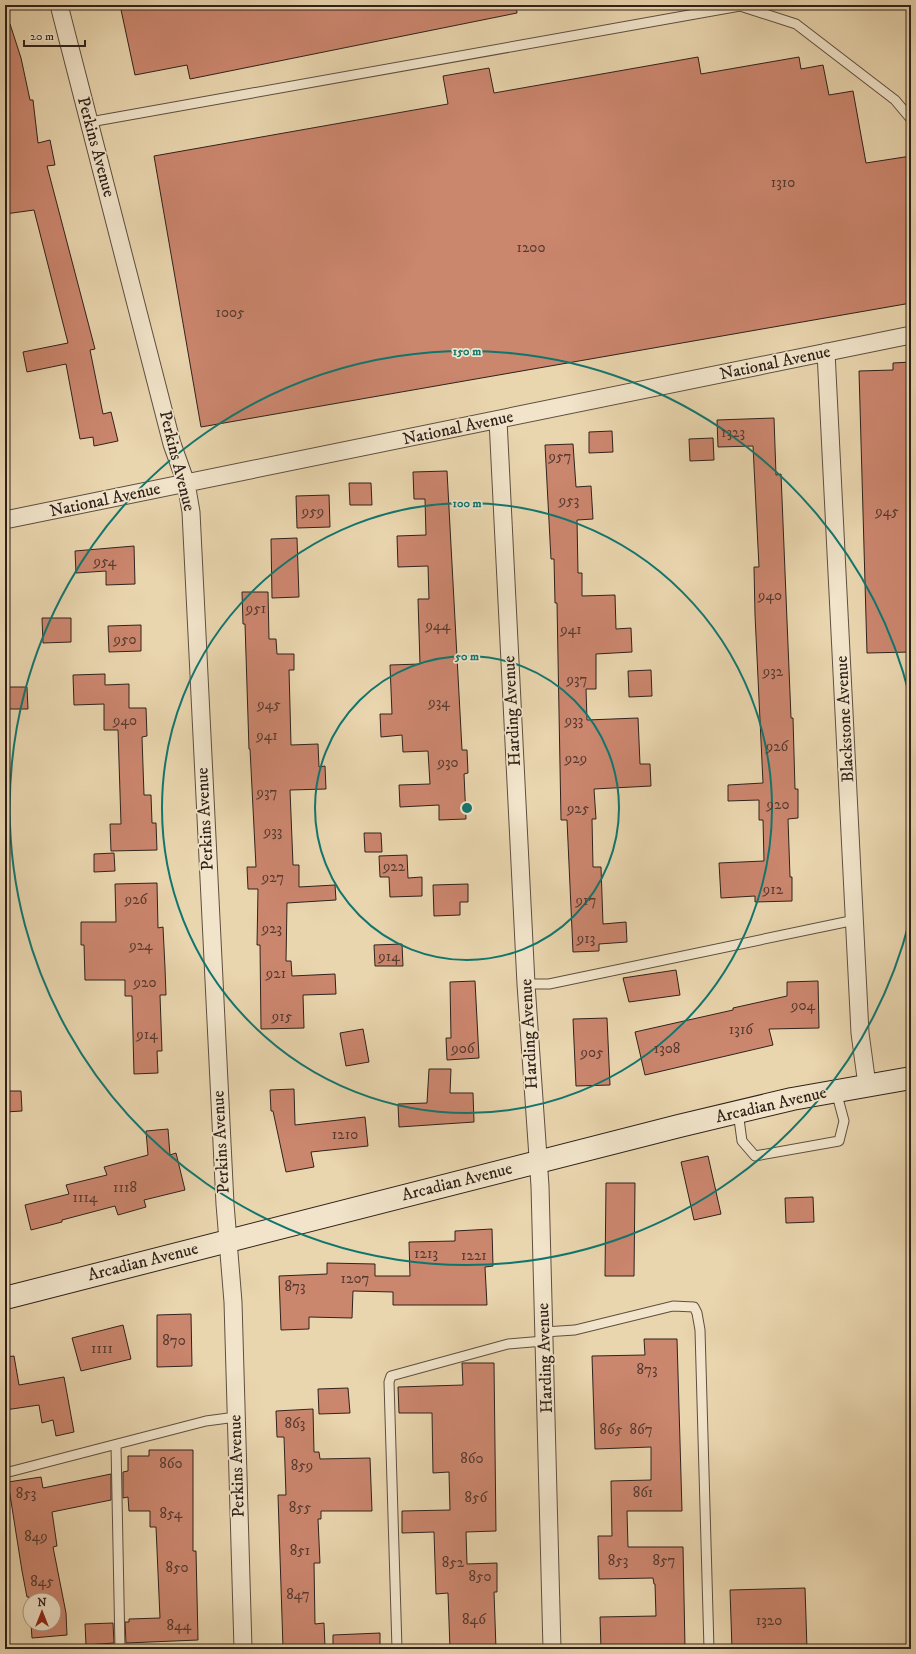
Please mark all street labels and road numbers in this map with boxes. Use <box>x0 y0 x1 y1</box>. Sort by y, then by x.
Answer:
street label: Perkins Avenue <box>72 94 120 200</box>
street label: National Avenue <box>718 341 832 385</box>
street label: National Avenue <box>401 406 515 450</box>
street label: Perkins Avenue <box>154 408 200 514</box>
street label: National Avenue <box>48 478 162 522</box>
street label: Harding Avenue <box>498 655 526 767</box>
street label: Blackstone Avenue <box>831 655 859 783</box>
street label: Perkins Avenue <box>191 767 219 871</box>
street label: Harding Avenue <box>515 978 543 1090</box>
street label: Arcadian Avenue <box>713 1082 829 1128</box>
street label: Perkins Avenue <box>207 1090 235 1194</box>
street label: Arcadian Avenue <box>399 1158 515 1206</box>
street label: Arcadian Avenue <box>85 1238 201 1286</box>
street label: Harding Avenue <box>532 1302 558 1414</box>
street label: Perkins Avenue <box>224 1414 250 1518</box>

